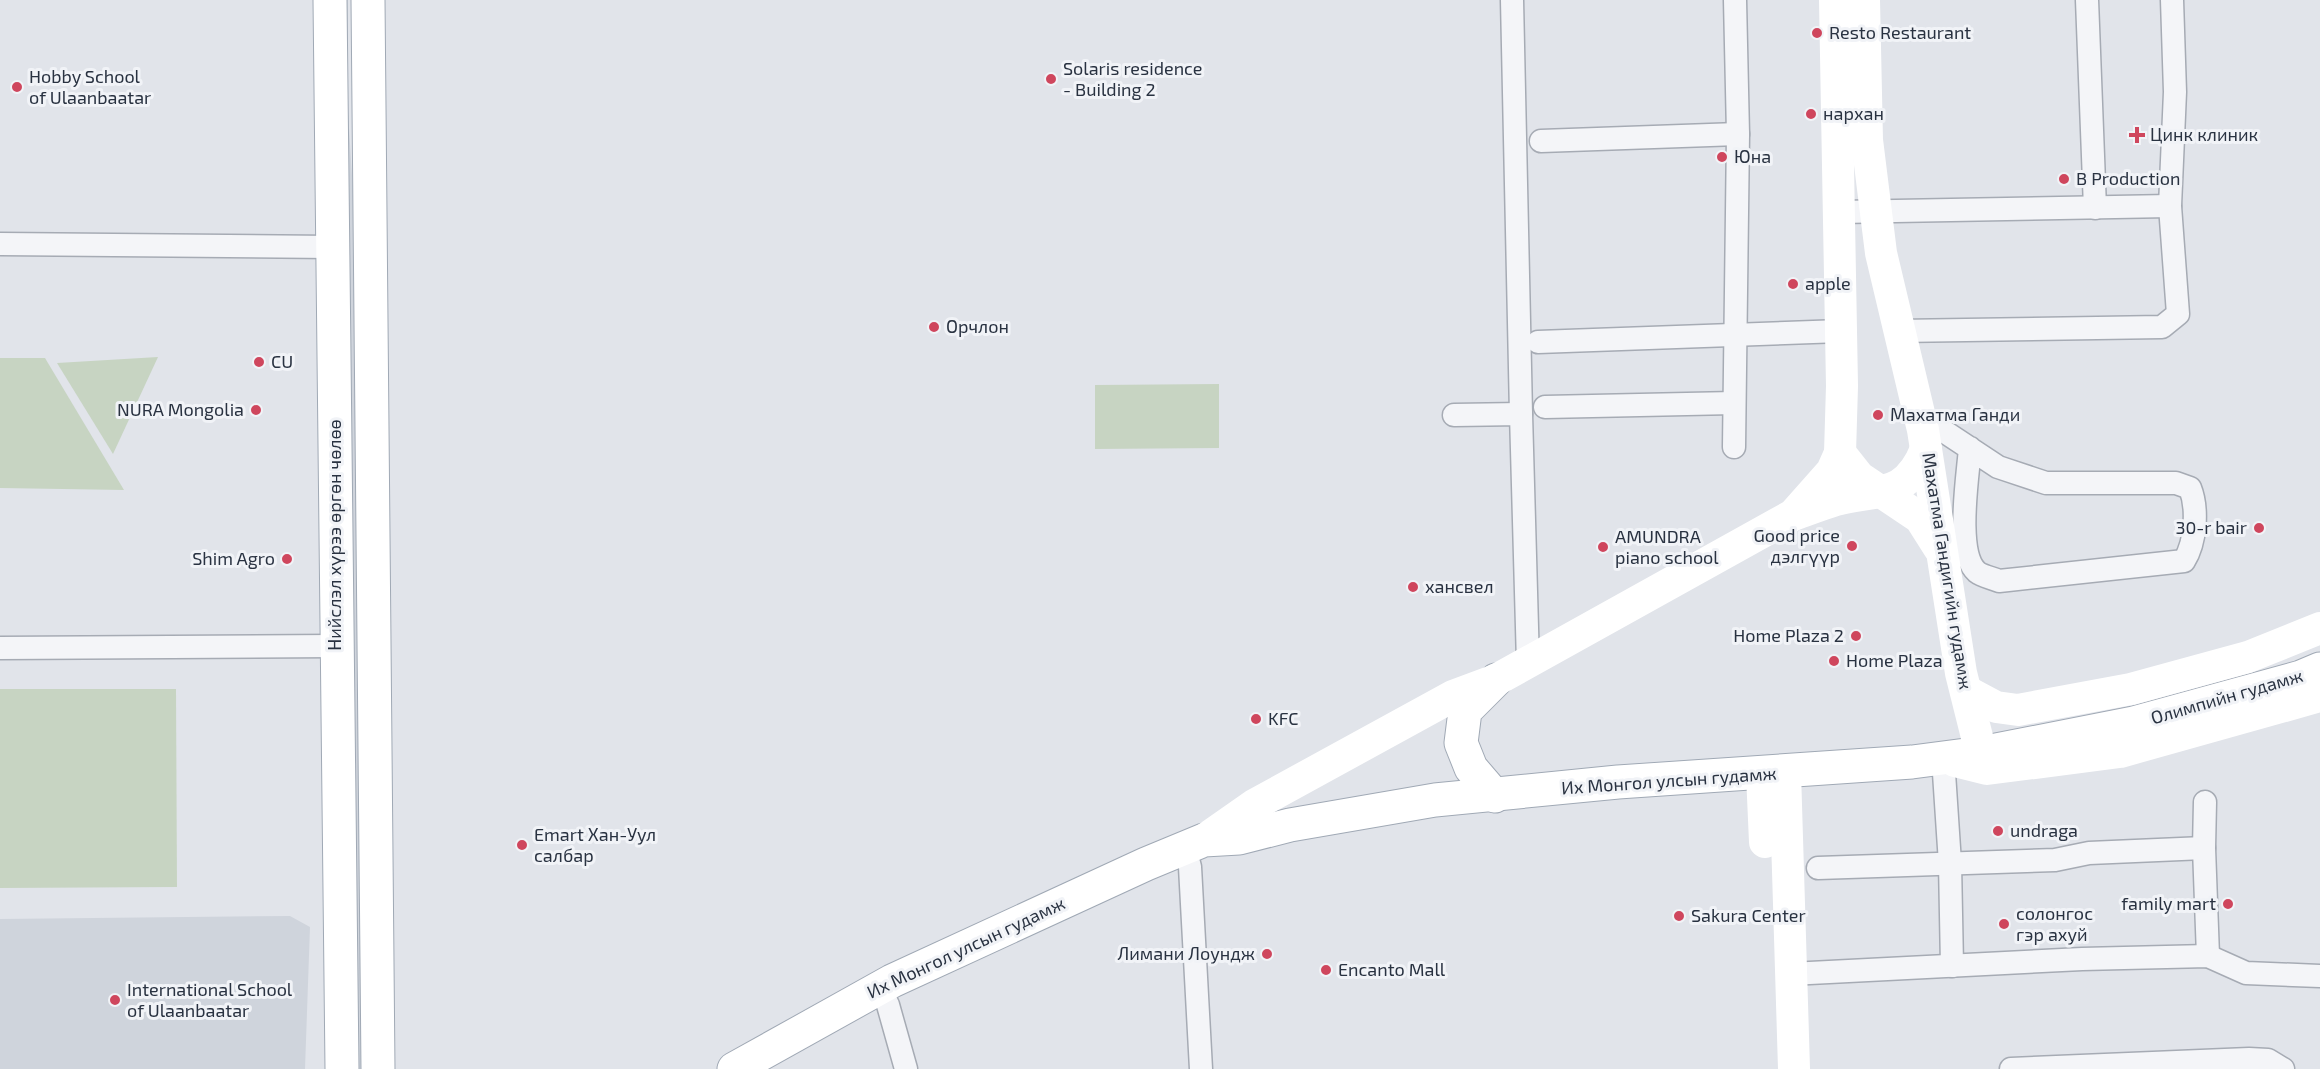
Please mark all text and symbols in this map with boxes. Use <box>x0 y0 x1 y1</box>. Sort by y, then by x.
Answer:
place label: Resto Restaurant <box>1829 21 1971 43</box>
marker: Resto Restaurant <box>1810 26 1824 40</box>
place label: Solaris residence - Building 2 <box>1063 57 1202 100</box>
place label: Hobby School of Ulaanbaatar <box>29 65 151 108</box>
marker: Solaris residence - Building 2 <box>1044 72 1058 86</box>
marker: Hobby School of Ulaanbaatar <box>10 80 24 94</box>
place label: нархан <box>1823 102 1884 124</box>
marker: нархан <box>1804 107 1818 121</box>
place label: Цинк клиник <box>2150 123 2259 145</box>
marker: Цинк клиник <box>2128 126 2146 144</box>
place label: Юна <box>1734 145 1771 167</box>
marker: Юна <box>1715 150 1729 164</box>
place label: B Production <box>2076 167 2180 189</box>
marker: B Production <box>2057 172 2071 186</box>
place label: apple <box>1805 272 1851 294</box>
marker: apple <box>1786 277 1800 291</box>
place label: Орчлон <box>946 315 1009 337</box>
marker: Орчлон <box>927 320 941 334</box>
place label: CU <box>271 350 293 372</box>
marker: CU <box>252 355 266 369</box>
place label: NURA Mongolia <box>117 398 244 420</box>
marker: NURA Mongolia <box>249 403 263 417</box>
place label: Махатма Ганди <box>1890 403 2020 425</box>
marker: Махатма Ганди <box>1871 408 1885 422</box>
street label: Нийслэл хүрээ өргөн чөлөө <box>323 419 345 651</box>
street label: Махатма Гандигийн гудамж <box>1918 451 1978 691</box>
place label: 30-r bair <box>2175 516 2247 538</box>
marker: 30-r bair <box>2252 521 2266 535</box>
place label: Good price дэлгүүр <box>1753 524 1840 567</box>
place label: AMUNDRA piano school <box>1615 525 1719 568</box>
marker: Good price дэлгүүр <box>1845 539 1859 553</box>
marker: AMUNDRA piano school <box>1596 540 1610 554</box>
place label: Shim Agro <box>192 547 275 569</box>
marker: Shim Agro <box>280 552 294 566</box>
place label: хансвел <box>1425 575 1494 597</box>
marker: хансвел <box>1406 580 1420 594</box>
place label: Home Plaza 2 <box>1733 624 1844 646</box>
marker: Home Plaza 2 <box>1849 629 1863 643</box>
place label: Home Plaza <box>1846 649 1943 671</box>
marker: Home Plaza <box>1827 654 1841 668</box>
street label: Олимпийн гудамж <box>2148 664 2305 728</box>
place label: KFC <box>1268 707 1298 729</box>
marker: KFC <box>1249 712 1263 726</box>
street label: Их Монгол улсын гудамж <box>1561 762 1777 798</box>
place label: undraga <box>2010 819 2078 841</box>
place label: Emart Хан-Уул салбар <box>534 823 656 866</box>
marker: undraga <box>1991 824 2005 838</box>
marker: Emart Хан-Уул салбар <box>515 838 529 852</box>
street label: Их Монгол улсын гудамж <box>863 892 1068 1003</box>
place label: family mart <box>2121 892 2216 914</box>
marker: family mart <box>2221 897 2235 911</box>
place label: солонгос гэр ахуй <box>2016 902 2093 945</box>
place label: Sakura Center <box>1691 904 1806 926</box>
marker: Sakura Center <box>1672 909 1686 923</box>
marker: солонгос гэр ахуй <box>1997 917 2011 931</box>
place label: Лимани Лоундж <box>1118 942 1255 964</box>
marker: Лимани Лоундж <box>1260 947 1274 961</box>
place label: Encanto Mall <box>1338 958 1446 980</box>
marker: Encanto Mall <box>1319 963 1333 977</box>
place label: International School of Ulaanbaatar <box>127 978 293 1021</box>
marker: International School of Ulaanbaatar <box>108 993 122 1007</box>

